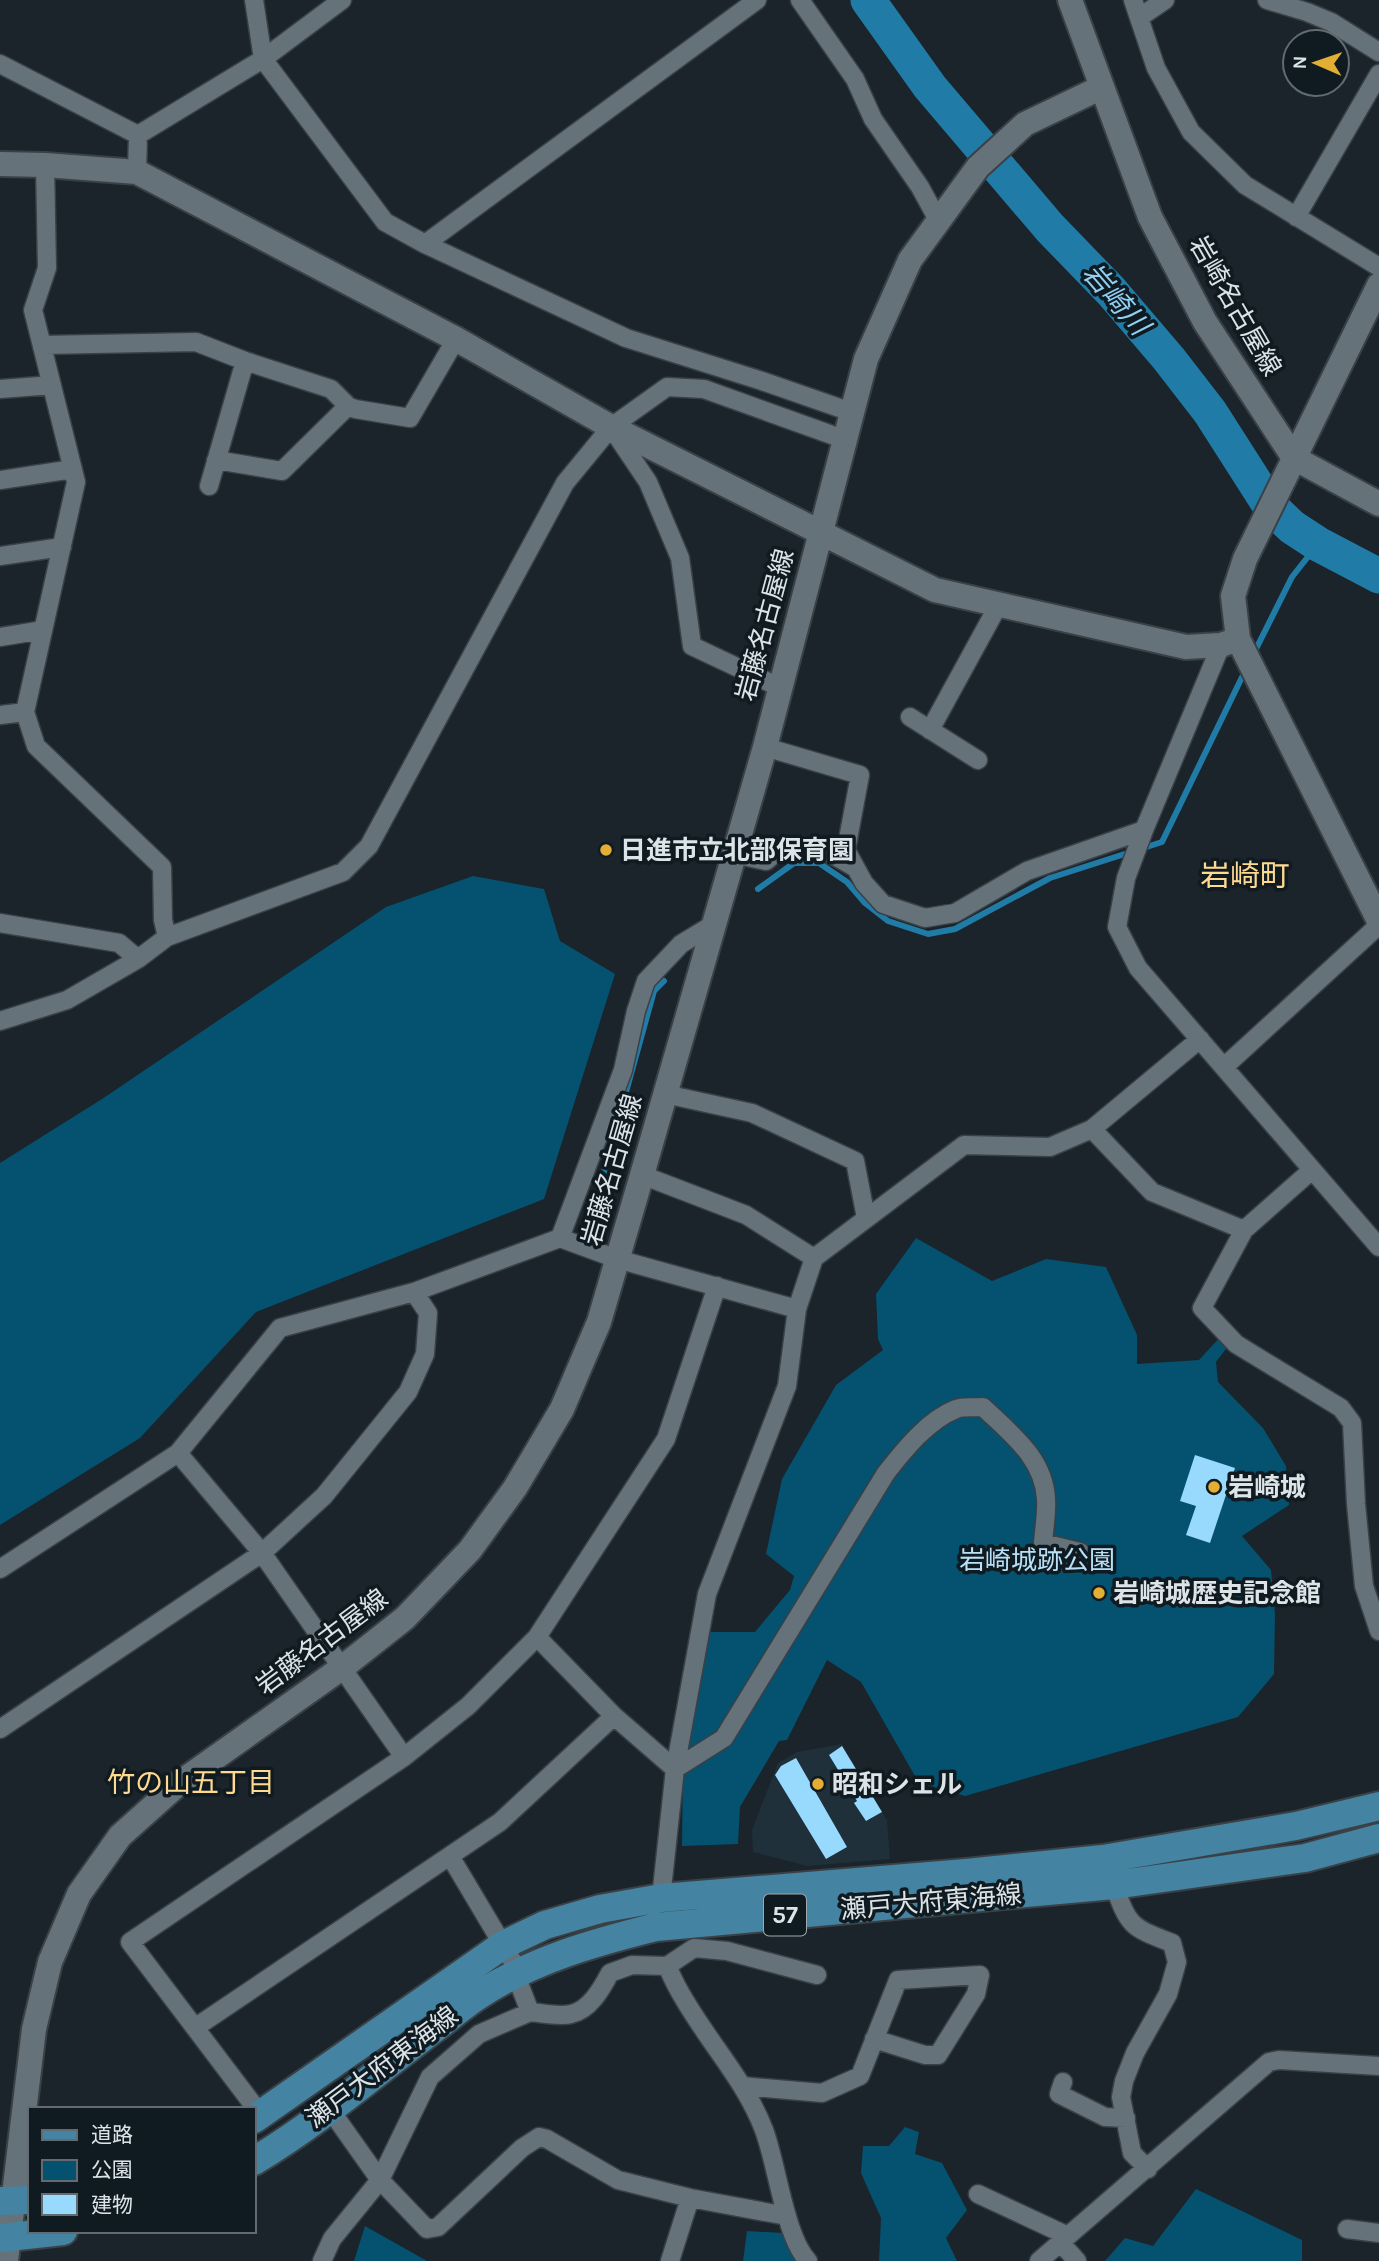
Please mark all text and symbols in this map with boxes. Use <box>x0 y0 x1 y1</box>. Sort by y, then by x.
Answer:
north arrow <box>1281 28 1351 98</box>
text: N <box>1289 55 1311 70</box>
street label: 岩崎名古屋線 <box>1183 231 1287 381</box>
water label: 岩崎川 <box>1076 256 1158 344</box>
street label: 岩藤名古屋線 <box>730 546 800 704</box>
place label: 日進市立北部保育園 <box>620 835 854 866</box>
marker: 日進市立北部保育園 <box>598 842 614 858</box>
district label: 岩崎町 <box>1200 858 1290 894</box>
street label: 岩藤名古屋線 <box>576 1091 648 1249</box>
place label: 岩崎城 <box>1228 1472 1306 1503</box>
marker: 岩崎城 <box>1206 1479 1222 1495</box>
park label: 岩崎城跡公園 <box>959 1545 1115 1576</box>
place label: 岩崎城歴史記念館 <box>1113 1578 1321 1609</box>
street label: 岩藤名古屋線 <box>250 1583 394 1701</box>
marker: 岩崎城歴史記念館 <box>1091 1585 1107 1601</box>
district label: 竹の山五丁目 <box>107 1766 275 1799</box>
place label: 昭和シェル <box>832 1769 962 1800</box>
marker: 昭和シェル <box>810 1776 826 1792</box>
street label: 瀬戸大府東海線 <box>839 1879 1023 1925</box>
road number: 57 <box>764 1894 806 1936</box>
street label: 瀬戸大府東海線 <box>300 2000 464 2134</box>
legend <box>28 2107 256 2233</box>
text: 道路 <box>91 2123 133 2147</box>
text: 公園 <box>91 2158 133 2182</box>
text: 建物 <box>91 2193 133 2217</box>

